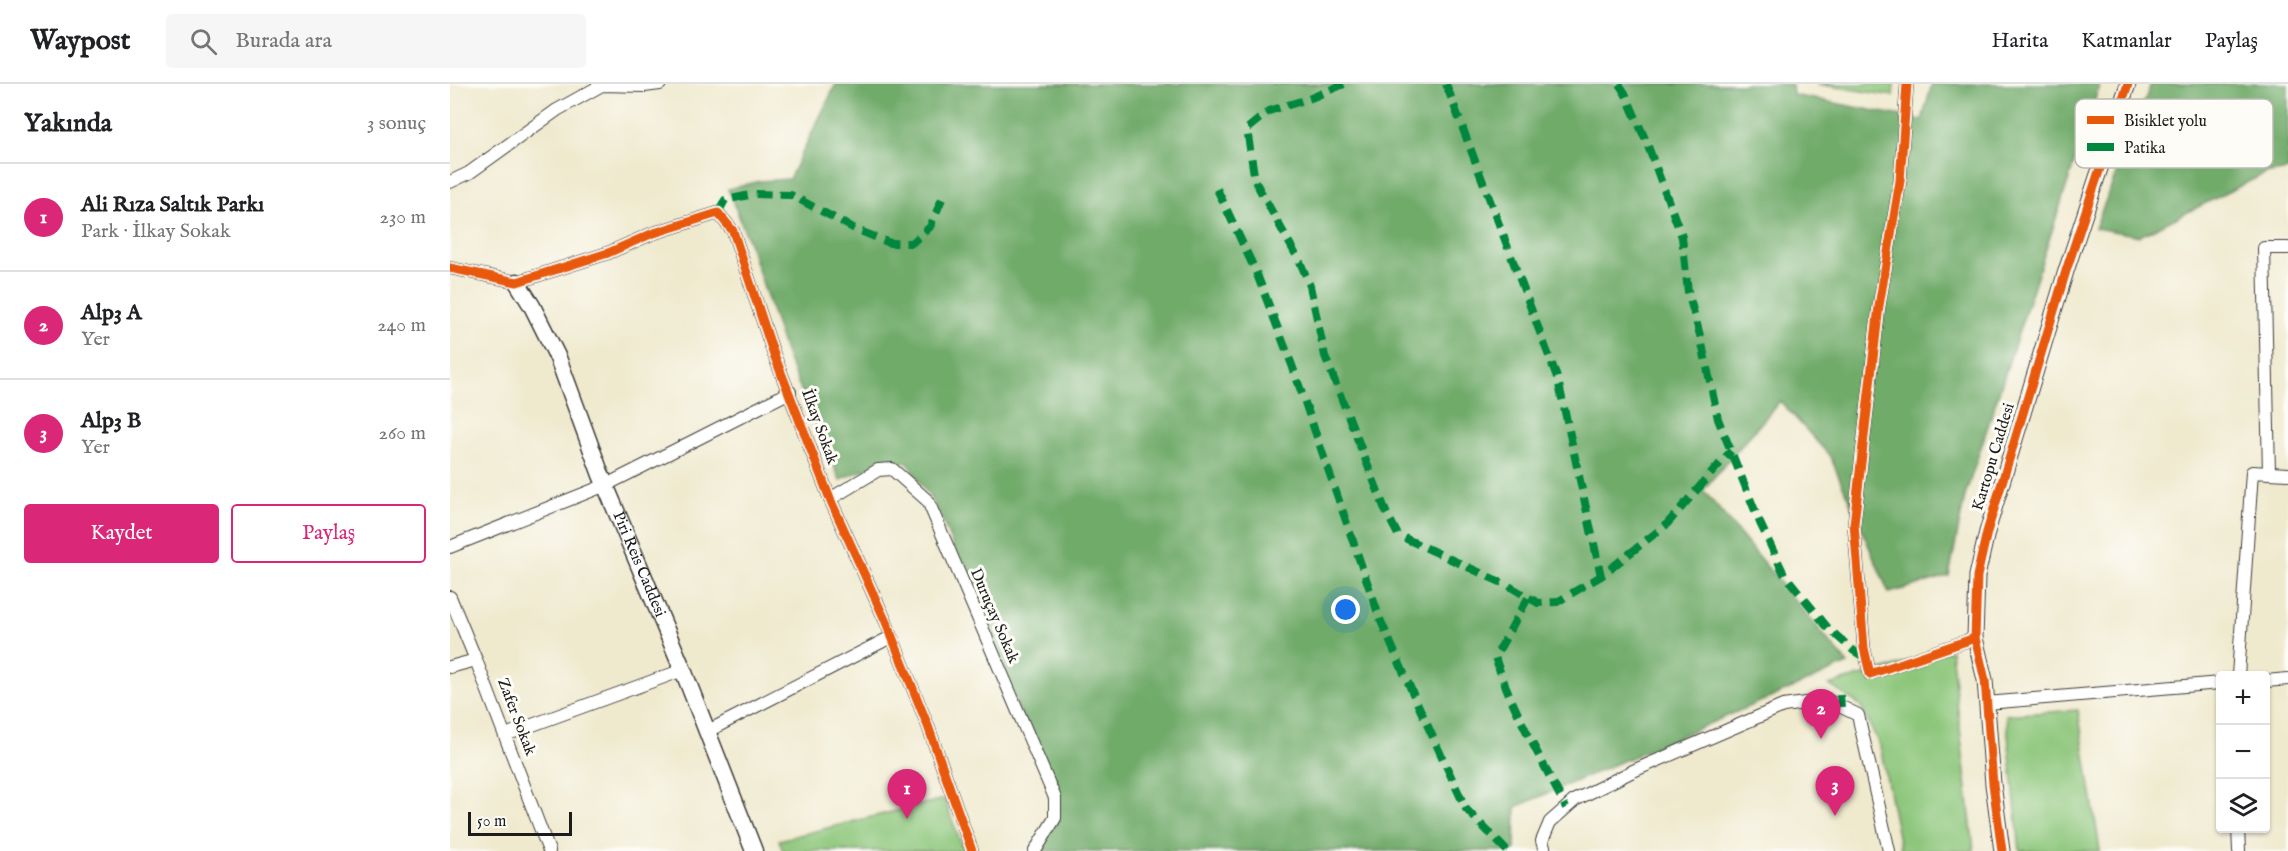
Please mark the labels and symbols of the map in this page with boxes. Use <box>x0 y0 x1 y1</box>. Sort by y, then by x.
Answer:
legend <box>2075 99 2273 168</box>
text: Bisiklet yolu <box>2124 112 2207 132</box>
text: Patika <box>2124 139 2165 159</box>
street label: İlkay Sokak <box>796 386 844 468</box>
street label: Kartopu Caddesi <box>1968 401 2020 513</box>
street label: Piri Reis Caddesi <box>608 509 670 620</box>
street label: Duruçay Sokak <box>965 566 1023 667</box>
your location <box>1331 595 1360 624</box>
street label: Zafer Sokak <box>492 675 540 759</box>
pin: 2 <box>1802 690 1840 739</box>
pin: 3 <box>1816 766 1854 816</box>
pin: 1 <box>888 770 926 819</box>
scale bar <box>468 809 572 836</box>

